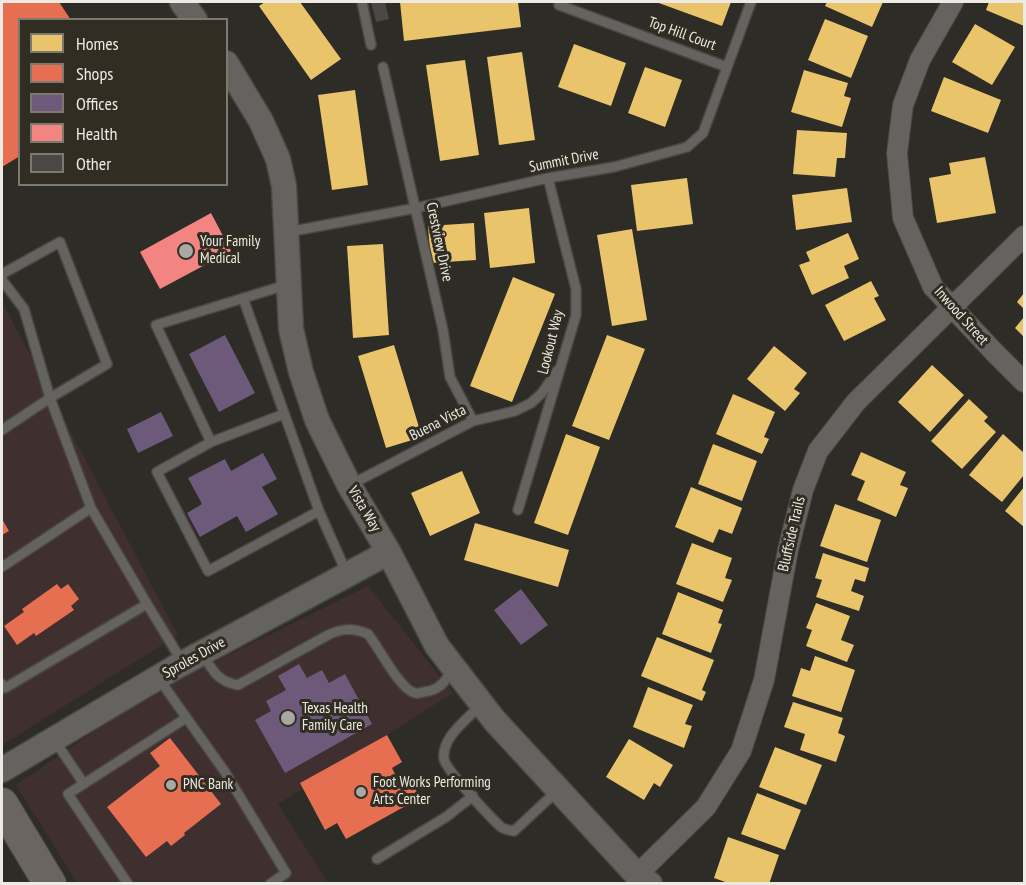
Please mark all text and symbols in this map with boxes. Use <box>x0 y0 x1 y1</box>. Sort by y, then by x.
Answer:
street label: Top Hill Court <box>646 13 718 55</box>
legend <box>18 18 228 186</box>
text: Homes <box>76 32 119 55</box>
text: Shops <box>76 62 113 85</box>
text: Offices <box>76 92 118 115</box>
text: Health <box>76 122 117 145</box>
street label: Summit Drive <box>528 145 600 177</box>
text: Other <box>76 152 111 175</box>
street label: Crestview Drive <box>422 201 456 283</box>
place label: Your Family Medical <box>200 233 260 268</box>
marker: Your Family Medical <box>177 242 195 260</box>
street label: Inwood Street <box>930 283 992 349</box>
street label: Lookout Way <box>534 308 568 376</box>
street label: Buena Vista <box>407 401 469 445</box>
street label: Vista Way <box>343 483 385 535</box>
street label: Bluffside Trails <box>775 495 809 573</box>
street label: Sproles Drive <box>160 633 228 683</box>
place label: Texas Health Family Care <box>302 700 368 735</box>
marker: Texas Health Family Care <box>279 709 297 727</box>
place label: Foot Works Performing Arts Center <box>373 774 491 809</box>
place label: PNC Bank <box>183 776 233 794</box>
marker: PNC Bank <box>164 778 178 792</box>
marker: Foot Works Performing Arts Center <box>354 785 368 799</box>

